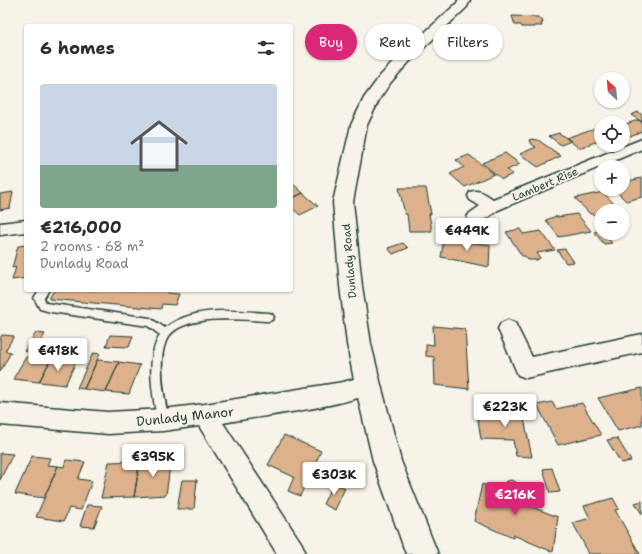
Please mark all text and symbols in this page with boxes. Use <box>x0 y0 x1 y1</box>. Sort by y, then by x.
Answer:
chip: Buy <box>305 24 357 60</box>
chip: Rent <box>365 24 425 60</box>
chip: Filters <box>433 24 503 60</box>
text: 6 homes <box>40 37 115 59</box>
icon: filters <box>255 37 277 59</box>
north arrow <box>594 72 630 108</box>
map controls <box>594 72 630 240</box>
icon: home <box>123 110 195 182</box>
button: locate <box>594 116 630 152</box>
button: + <box>594 160 630 196</box>
street label: Lambert Rise <box>510 164 580 205</box>
button: − <box>594 204 630 240</box>
text: €216,000 <box>40 216 122 238</box>
pin: €449K <box>439 218 495 252</box>
text: €449K <box>445 222 489 239</box>
street label: Dunlady Road <box>339 223 360 299</box>
text: 2 rooms · 68 m² <box>40 238 144 255</box>
text: Dunlady Road <box>40 255 128 272</box>
pin: €418K <box>30 338 86 372</box>
text: €418K <box>37 342 79 359</box>
pin: €223K <box>477 394 533 428</box>
text: €223K <box>483 398 527 415</box>
street label: Dunlady Manor <box>135 403 235 430</box>
pin: €395K <box>125 444 181 478</box>
text: €395K <box>131 448 175 465</box>
pin: €303K <box>306 462 362 496</box>
text: €303K <box>312 466 356 483</box>
pin: €216K <box>487 482 543 516</box>
text: €216K <box>494 486 536 503</box>

